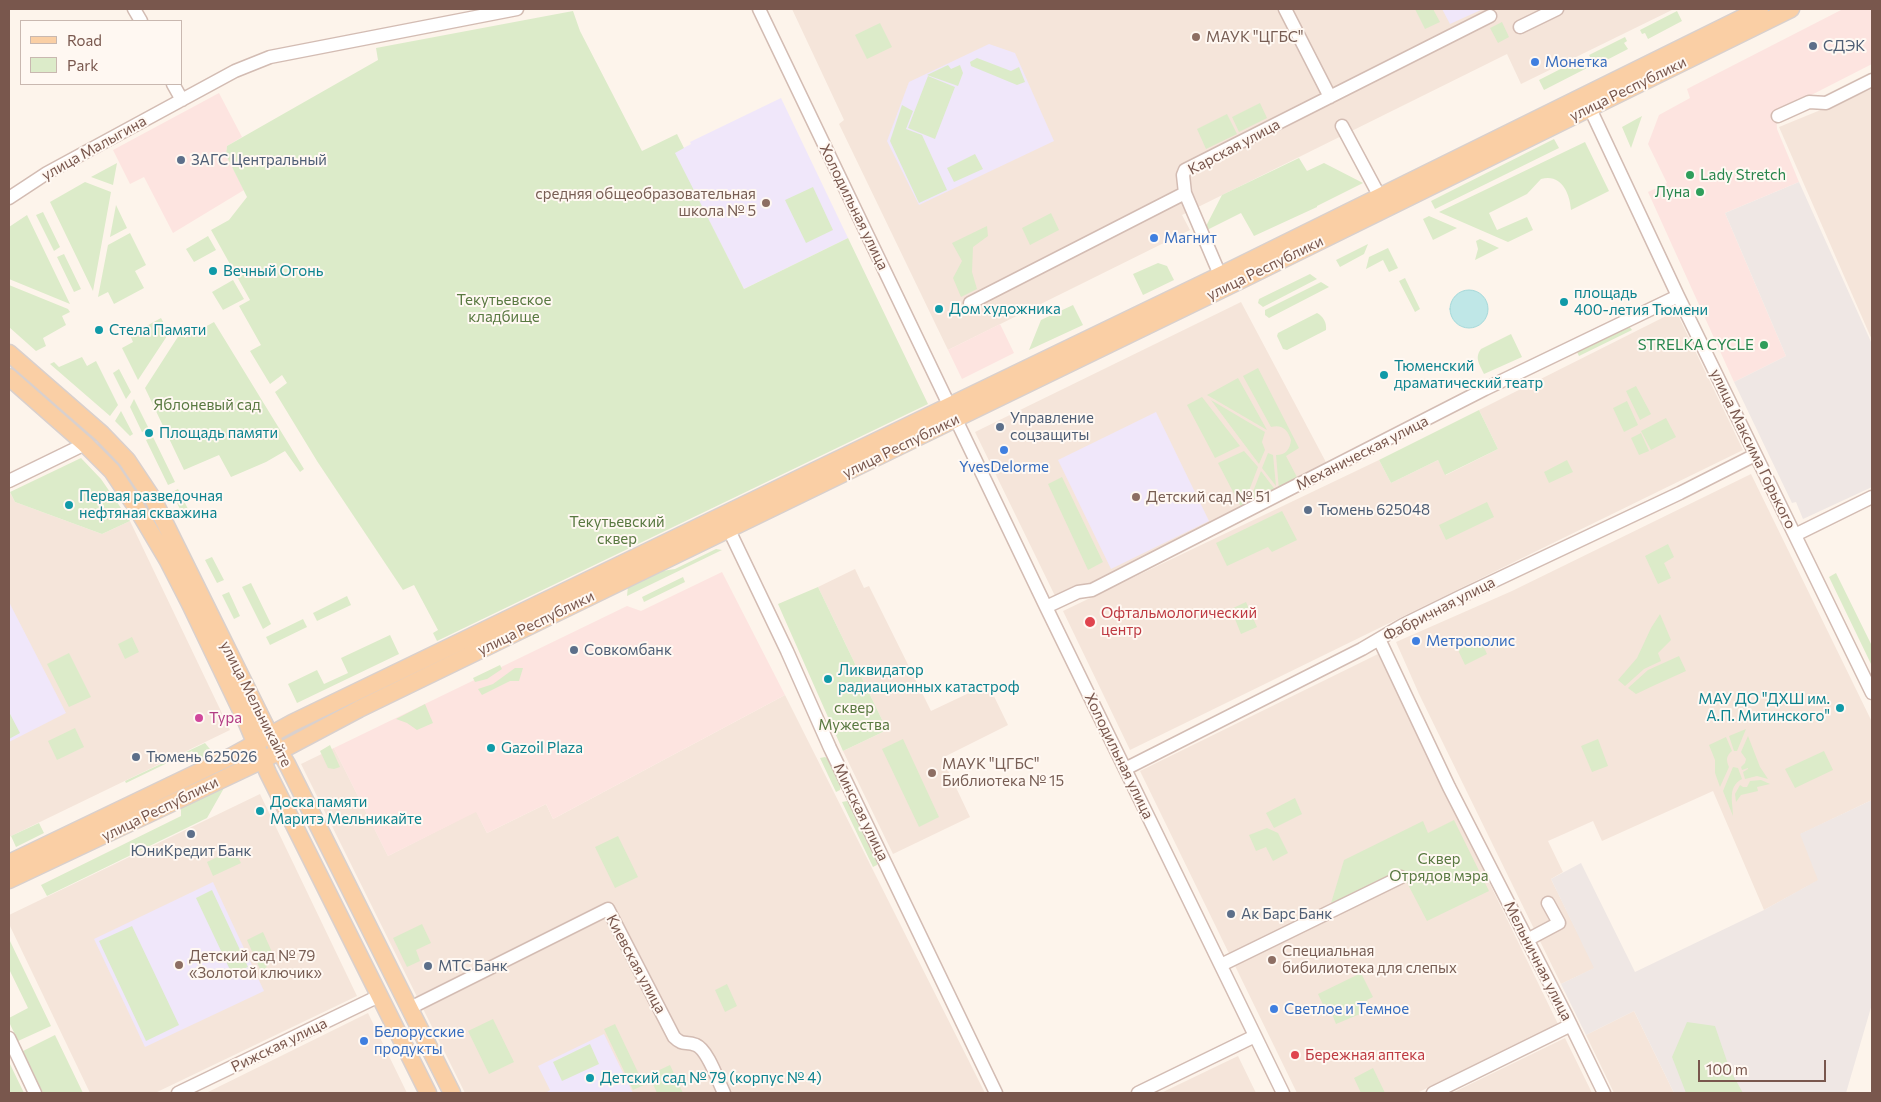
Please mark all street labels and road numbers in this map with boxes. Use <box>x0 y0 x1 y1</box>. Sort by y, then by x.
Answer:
street label: улица Республики <box>1567 53 1689 125</box>
street label: улица Малыгина <box>39 112 149 184</box>
street label: Карская улица <box>1185 115 1283 179</box>
street label: Холодильная улица <box>816 141 892 273</box>
street label: улица Республики <box>1204 232 1326 304</box>
street label: улица Максима Горького <box>1706 366 1800 532</box>
street label: улица Республики <box>840 410 962 482</box>
street label: Механическая улица <box>1293 412 1431 494</box>
street label: Фабричная улица <box>1380 573 1498 645</box>
street label: улица Республики <box>475 587 597 659</box>
street label: улица Мельникайте <box>216 638 296 770</box>
street label: Холодильная улица <box>1081 690 1157 822</box>
street label: Минская улица <box>830 760 892 864</box>
street label: улица Республики <box>99 773 221 845</box>
street label: Мельничная улица <box>1500 898 1576 1024</box>
street label: Киевская улица <box>602 911 670 1017</box>
street label: Рижская улица <box>228 1014 330 1076</box>

